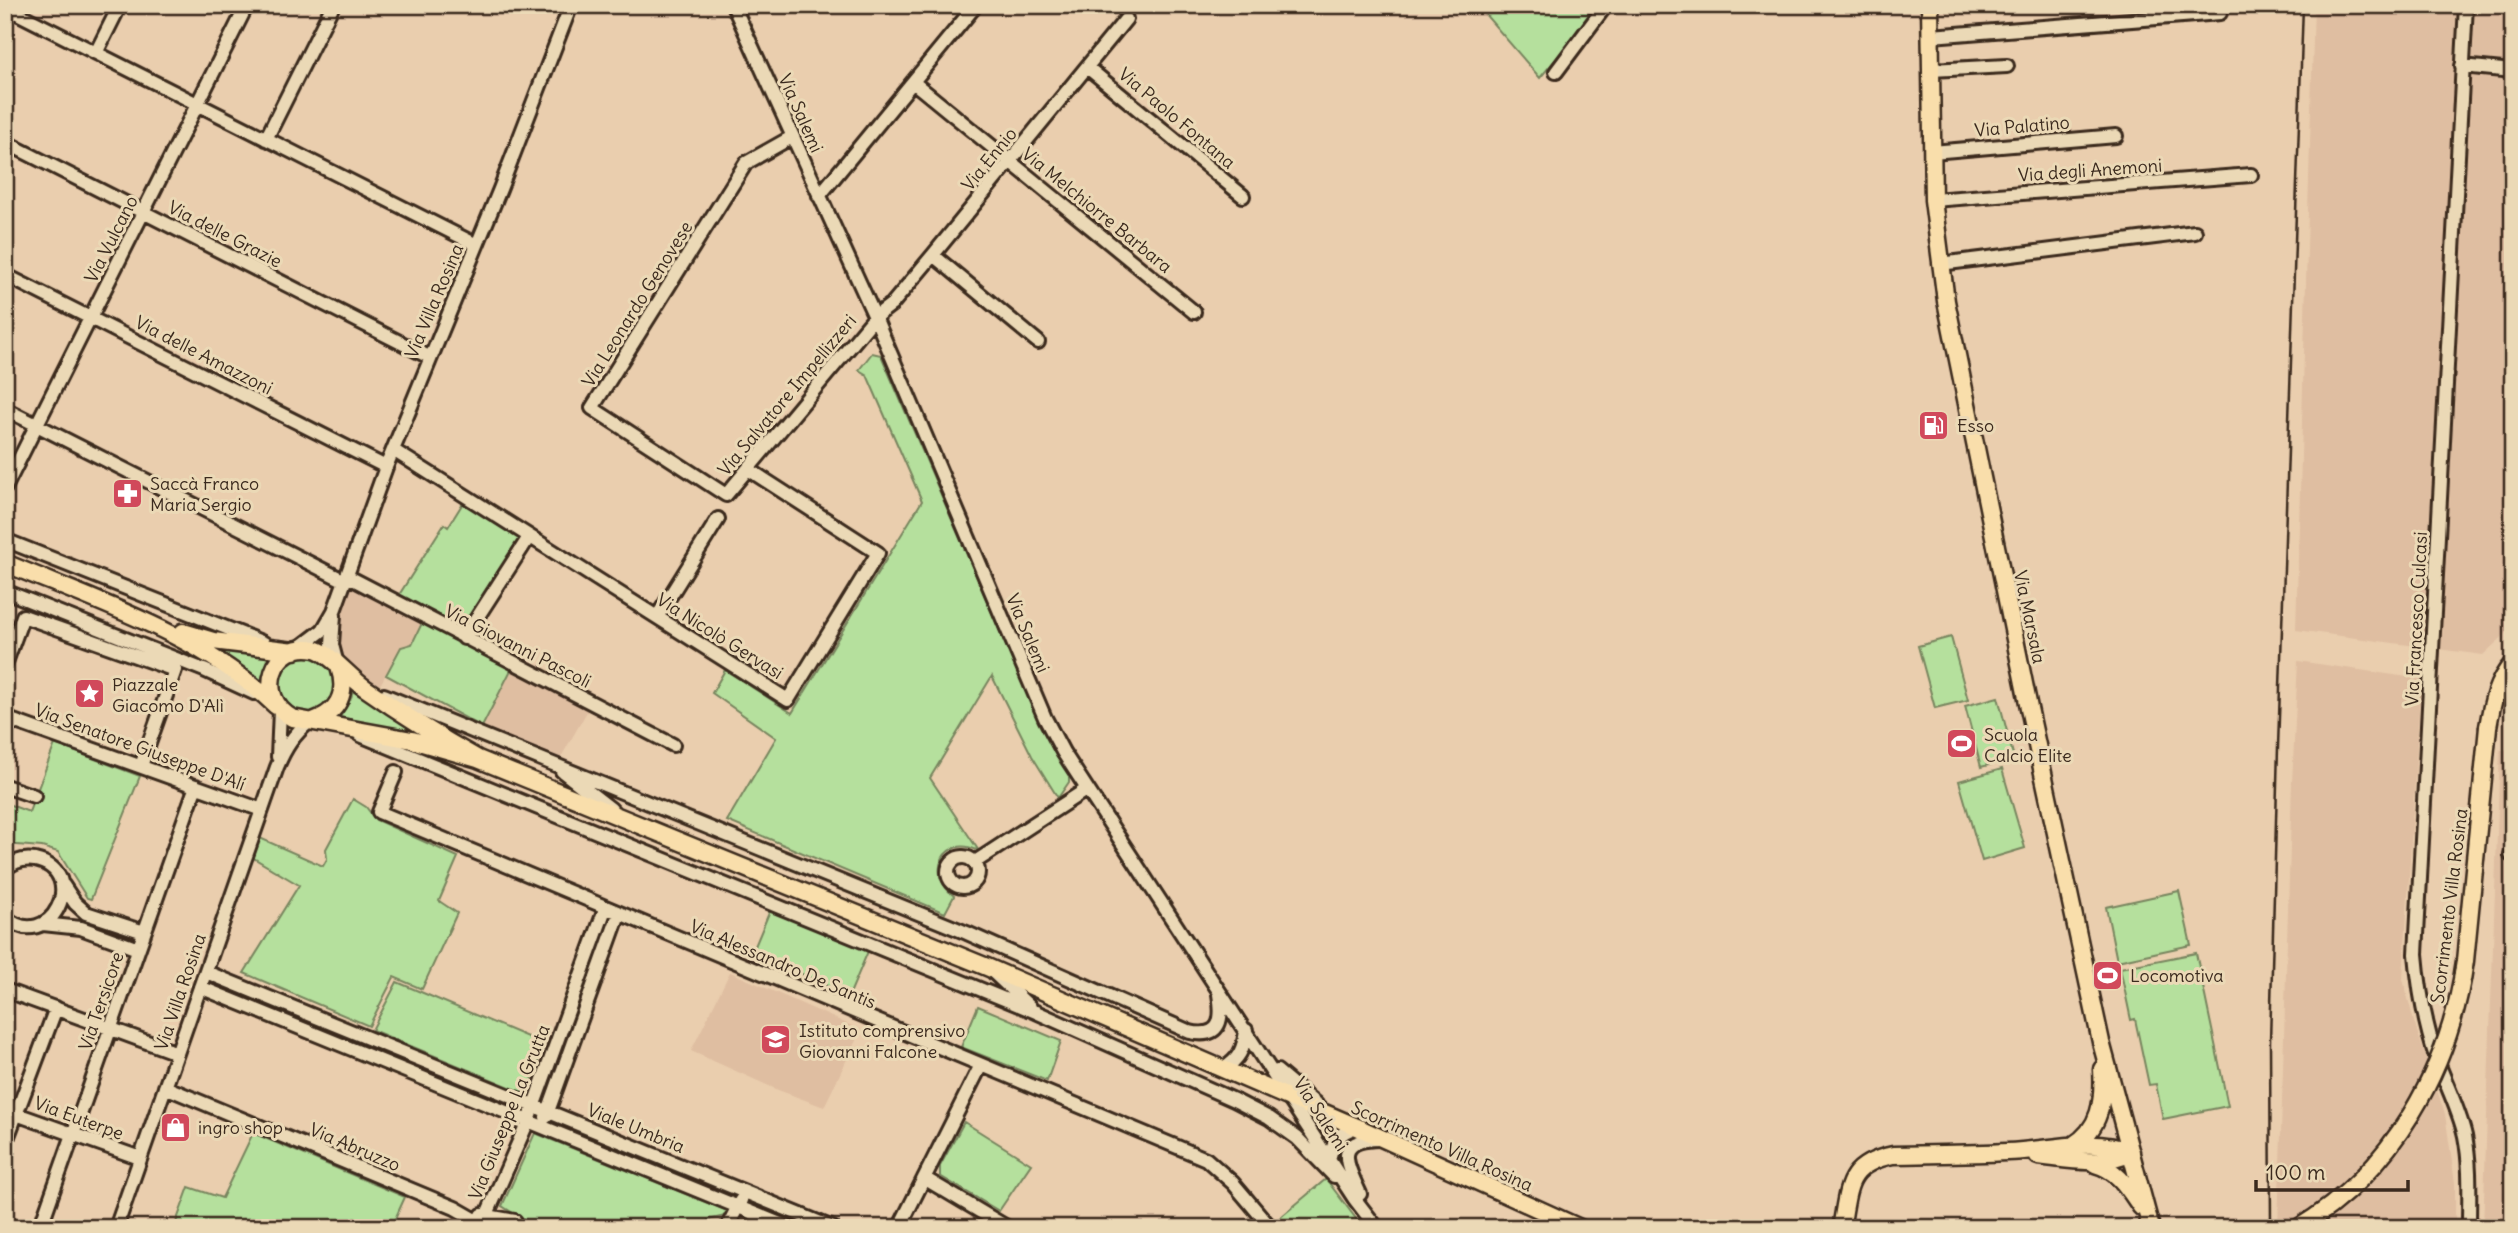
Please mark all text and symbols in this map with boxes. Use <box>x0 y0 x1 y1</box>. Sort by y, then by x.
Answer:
street label: Via Paolo Fontana <box>1114 62 1240 174</box>
street label: Via Salemi <box>773 70 829 156</box>
street label: Via Palatino <box>1973 110 2071 142</box>
street label: Via Ennio <box>956 122 1022 196</box>
street label: Via Melchiorre Barbara <box>1017 142 1177 278</box>
street label: Via degli Anemoni <box>2017 153 2163 187</box>
street label: Via Vulcano <box>79 191 143 287</box>
street label: Via delle Grazie <box>164 195 286 273</box>
street label: Via Leonardo Genovese <box>577 217 697 391</box>
street label: Via Villa Rosina <box>400 240 468 362</box>
street label: Via delle Amazzoni <box>131 310 277 400</box>
street label: Via Salvatore Impellizzeri <box>713 310 861 480</box>
fuel station icon: Esso <box>1917 408 1951 442</box>
place label: Esso <box>1957 414 1994 437</box>
place label: Saccà Franco Maria Sergio <box>150 472 259 516</box>
pharmacy icon: Saccà Franco Maria Sergio <box>110 476 144 510</box>
street label: Via Francesco Culcasi <box>2400 531 2432 707</box>
street label: Via Marsala <box>2009 568 2051 666</box>
street label: Via Nicolò Gervasi <box>652 588 788 684</box>
street label: Via Salemi <box>1001 590 1055 676</box>
street label: Via Giovanni Pascoli <box>441 599 595 693</box>
place label: Piazzale Giacomo D'Alì <box>112 673 224 717</box>
place icon: Piazzale Giacomo D'Alì <box>72 677 106 711</box>
street label: Via Senatore Giuseppe D'Alí <box>32 698 248 796</box>
place label: Scuola Calcio Elite <box>1984 723 2072 767</box>
sports icon: Scuola Calcio Elite <box>1944 727 1978 761</box>
street label: Scorrimento Villa Rosina <box>2426 807 2472 1005</box>
street label: Via Alessandro De Santis <box>686 914 880 1014</box>
street label: Via Villa Rosina <box>149 931 211 1053</box>
street label: Via Tersicore <box>73 949 129 1053</box>
sports icon: Locomotiva <box>2090 958 2124 992</box>
place label: Locomotiva <box>2130 964 2224 987</box>
place label: Istituto comprensivo Giovanni Falcone <box>799 1019 965 1063</box>
street label: Via Giuseppe La Grutta <box>463 1021 555 1203</box>
school or university icon: Istituto comprensivo Giovanni Falcone <box>759 1023 793 1057</box>
street label: Via Salemi <box>1289 1073 1353 1155</box>
street label: Via Euterpe <box>31 1091 127 1145</box>
street label: Scorrimento Villa Rosina <box>1348 1096 1536 1196</box>
street label: Viale Umbria <box>584 1098 688 1158</box>
shop icon: ingro shop <box>158 1110 192 1144</box>
place label: ingro shop <box>198 1116 283 1139</box>
street label: Via Abruzzo <box>306 1118 404 1176</box>
scale bar <box>2256 1149 2408 1193</box>
text: 100 m <box>2266 1159 2325 1186</box>

